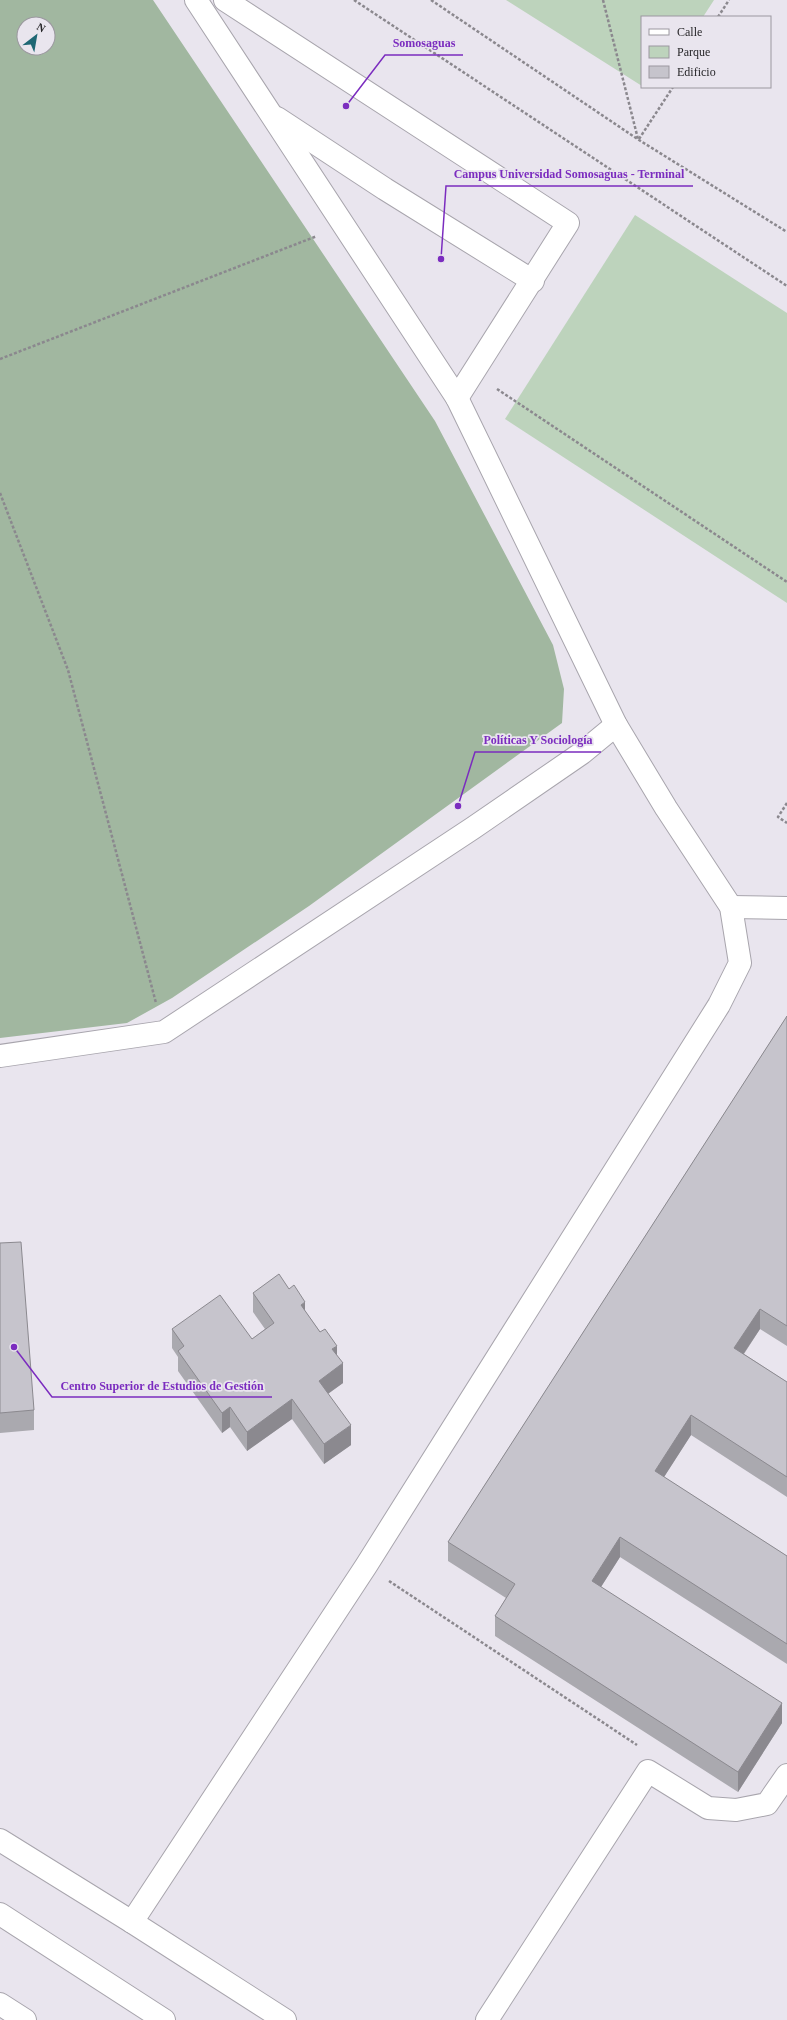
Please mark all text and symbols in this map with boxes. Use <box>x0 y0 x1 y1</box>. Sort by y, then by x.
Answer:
north arrow <box>16 16 56 56</box>
legend <box>641 16 771 88</box>
text: N <box>35 20 48 35</box>
text: Calle <box>677 25 702 39</box>
callout: Somosaguas <box>385 31 463 55</box>
text: Somosaguas <box>393 36 456 50</box>
text: Parque <box>677 45 710 59</box>
text: Edificio <box>677 65 716 79</box>
callout: Campus Universidad Somosaguas - Terminal <box>446 162 693 186</box>
text: Campus Universidad Somosaguas - Terminal <box>454 167 685 181</box>
callout: Políticas Y Sociología <box>475 728 601 752</box>
text: Políticas Y Sociología <box>483 733 593 747</box>
callout: Centro Superior de Estudios de Gestión <box>52 1373 272 1397</box>
text: Centro Superior de Estudios de Gestión <box>60 1379 264 1393</box>

